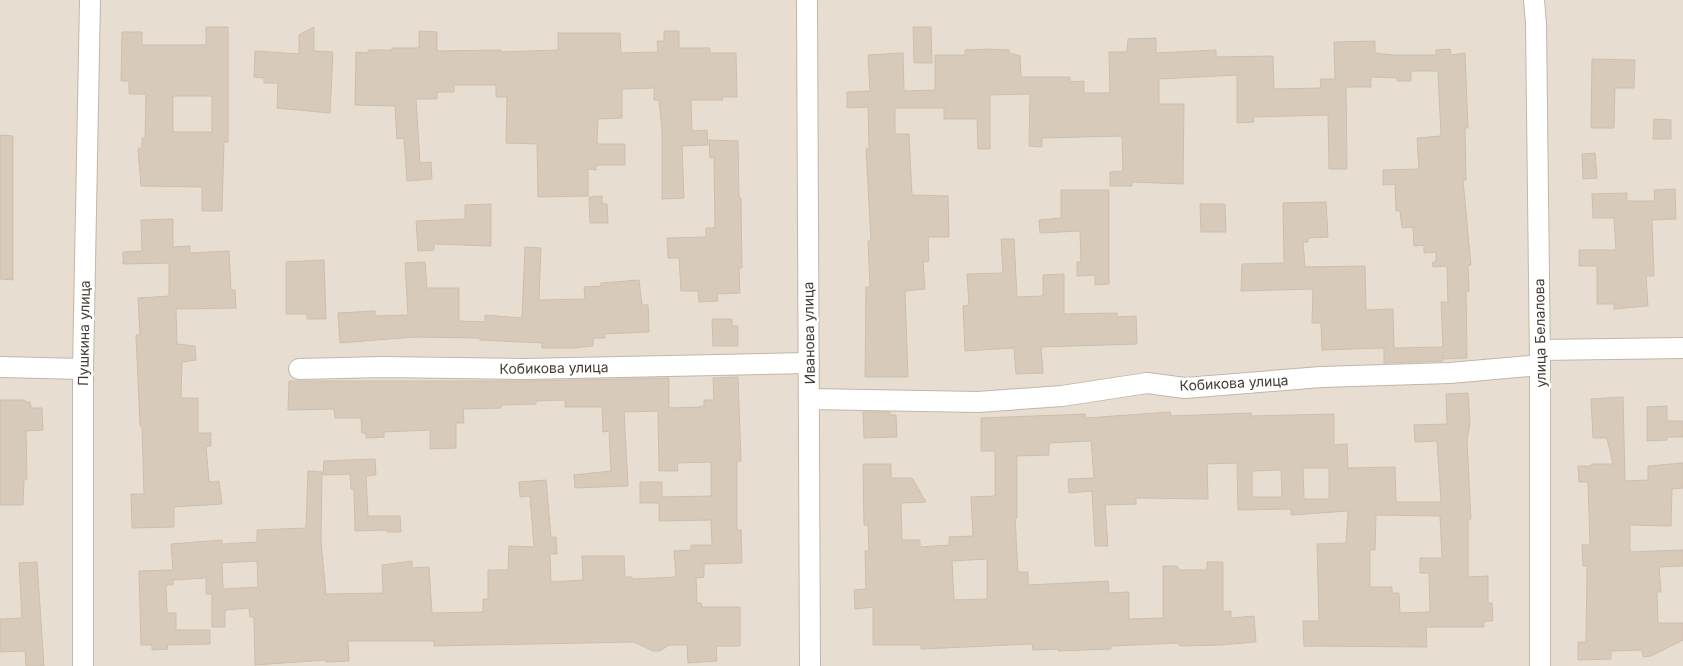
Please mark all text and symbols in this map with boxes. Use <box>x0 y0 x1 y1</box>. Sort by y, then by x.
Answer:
street label: улица Белалова <box>1530 278 1549 388</box>
street label: Пушкина улица <box>74 280 93 386</box>
street label: Иванова улица <box>799 282 818 384</box>
street label: Кобикова улица <box>499 358 609 377</box>
street label: Кобикова улица <box>1179 371 1289 394</box>

